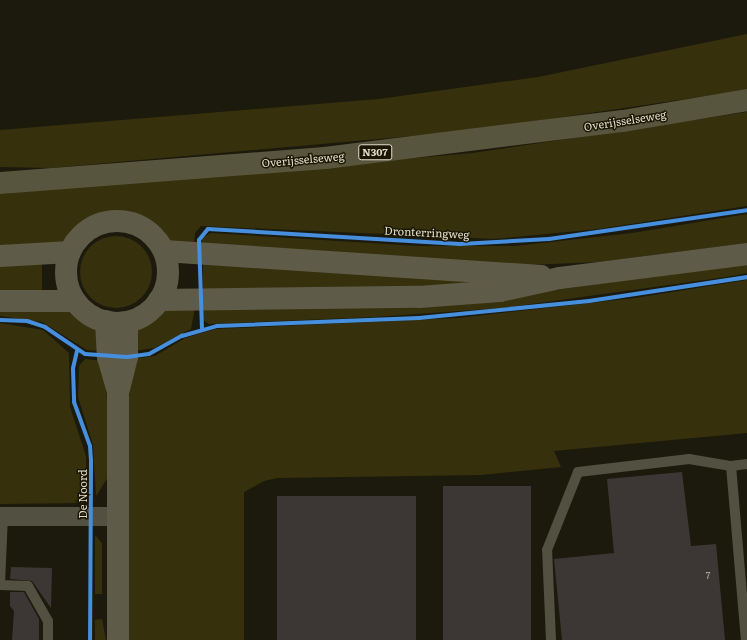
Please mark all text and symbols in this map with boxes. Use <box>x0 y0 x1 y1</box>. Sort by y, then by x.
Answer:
street label: Overijsselseweg <box>583 107 667 133</box>
road number: N307 <box>358 144 392 160</box>
street label: Overijsselseweg <box>261 149 345 169</box>
street label: Dronterringweg <box>384 223 470 241</box>
street label: De Noord <box>75 469 89 519</box>
house number: 7 <box>706 570 710 580</box>

